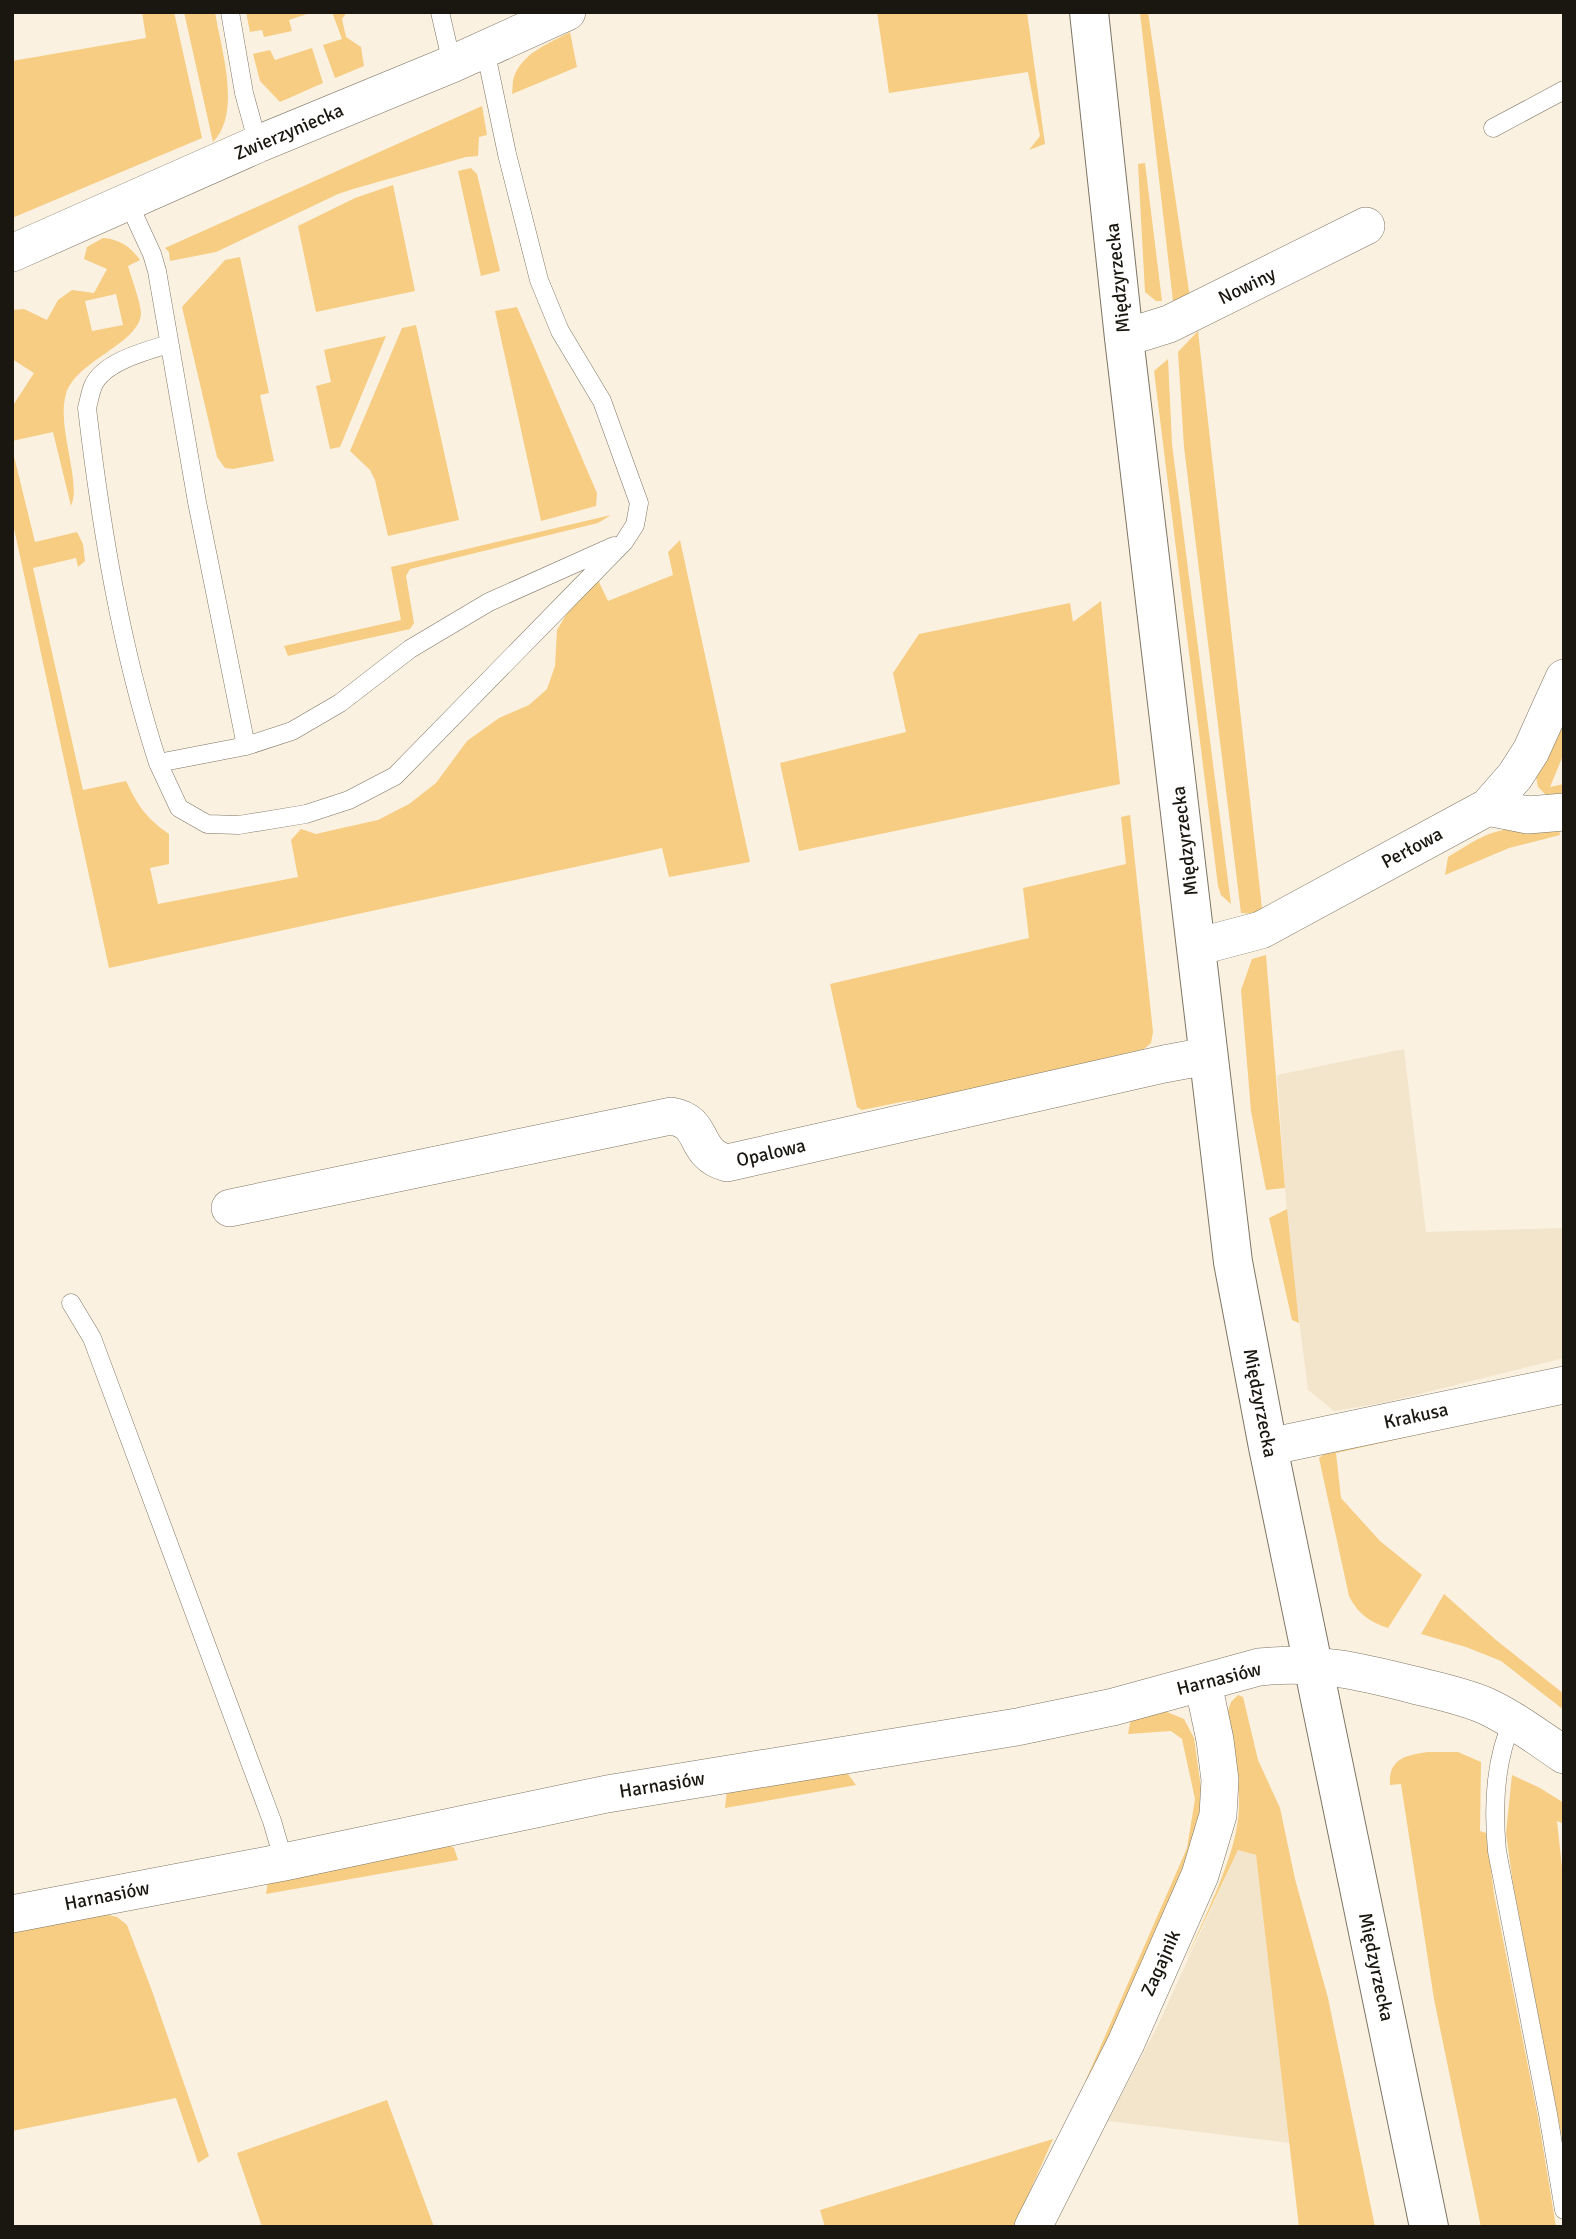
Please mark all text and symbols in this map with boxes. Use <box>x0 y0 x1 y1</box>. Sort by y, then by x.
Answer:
street label: Zwierzyniecka <box>231 98 347 166</box>
street label: Międzyrzecka <box>1100 222 1136 334</box>
street label: Nowiny <box>1214 262 1280 310</box>
street label: Międzyrzecka <box>1166 785 1204 897</box>
street label: Perłowa <box>1377 822 1447 874</box>
street label: Opalowa <box>734 1133 808 1173</box>
street label: Międzyrzecka <box>1238 1347 1282 1459</box>
street label: Krakusa <box>1382 1397 1450 1435</box>
street label: Harnasiów <box>1174 1657 1264 1701</box>
street label: Harnasiów <box>617 1766 707 1804</box>
street label: Harnasiów <box>62 1876 152 1916</box>
street label: Międzyrzecka <box>1353 1911 1399 2023</box>
street label: Zagajnik <box>1136 1926 1186 2000</box>

